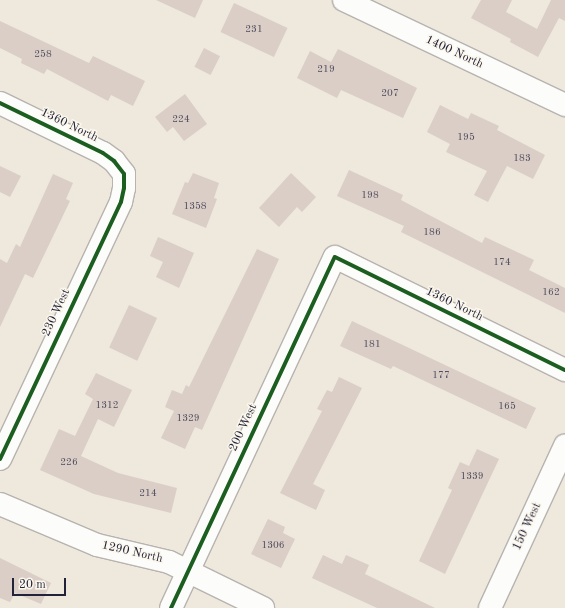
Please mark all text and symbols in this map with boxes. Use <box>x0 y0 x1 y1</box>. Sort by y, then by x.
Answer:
house number: 231 <box>245 24 263 36</box>
street label: 1400 North <box>423 33 485 73</box>
house number: 258 <box>34 49 52 61</box>
house number: 219 <box>317 64 335 76</box>
house number: 207 <box>381 88 399 100</box>
street label: 1360 North <box>38 106 100 146</box>
house number: 224 <box>172 114 190 126</box>
house number: 195 <box>457 132 475 144</box>
house number: 183 <box>513 153 531 165</box>
house number: 198 <box>361 190 379 202</box>
house number: 1358 <box>183 201 207 213</box>
house number: 186 <box>423 227 441 239</box>
house number: 174 <box>493 257 511 269</box>
street label: 1360 North <box>423 285 485 325</box>
street label: 230 West <box>40 287 74 339</box>
house number: 162 <box>542 287 560 299</box>
house number: 181 <box>363 339 381 351</box>
house number: 177 <box>432 370 450 382</box>
house number: 1312 <box>95 400 119 412</box>
house number: 165 <box>498 401 516 413</box>
street label: 200 West <box>227 402 261 454</box>
house number: 1329 <box>176 413 200 425</box>
house number: 226 <box>60 457 78 469</box>
house number: 1339 <box>460 471 484 483</box>
house number: 214 <box>139 488 157 500</box>
street label: 150 West <box>511 501 545 553</box>
street label: 1290 North <box>100 539 164 567</box>
house number: 1306 <box>261 540 285 552</box>
scale bar <box>14 570 68 596</box>
text: 20 m <box>19 579 46 591</box>

